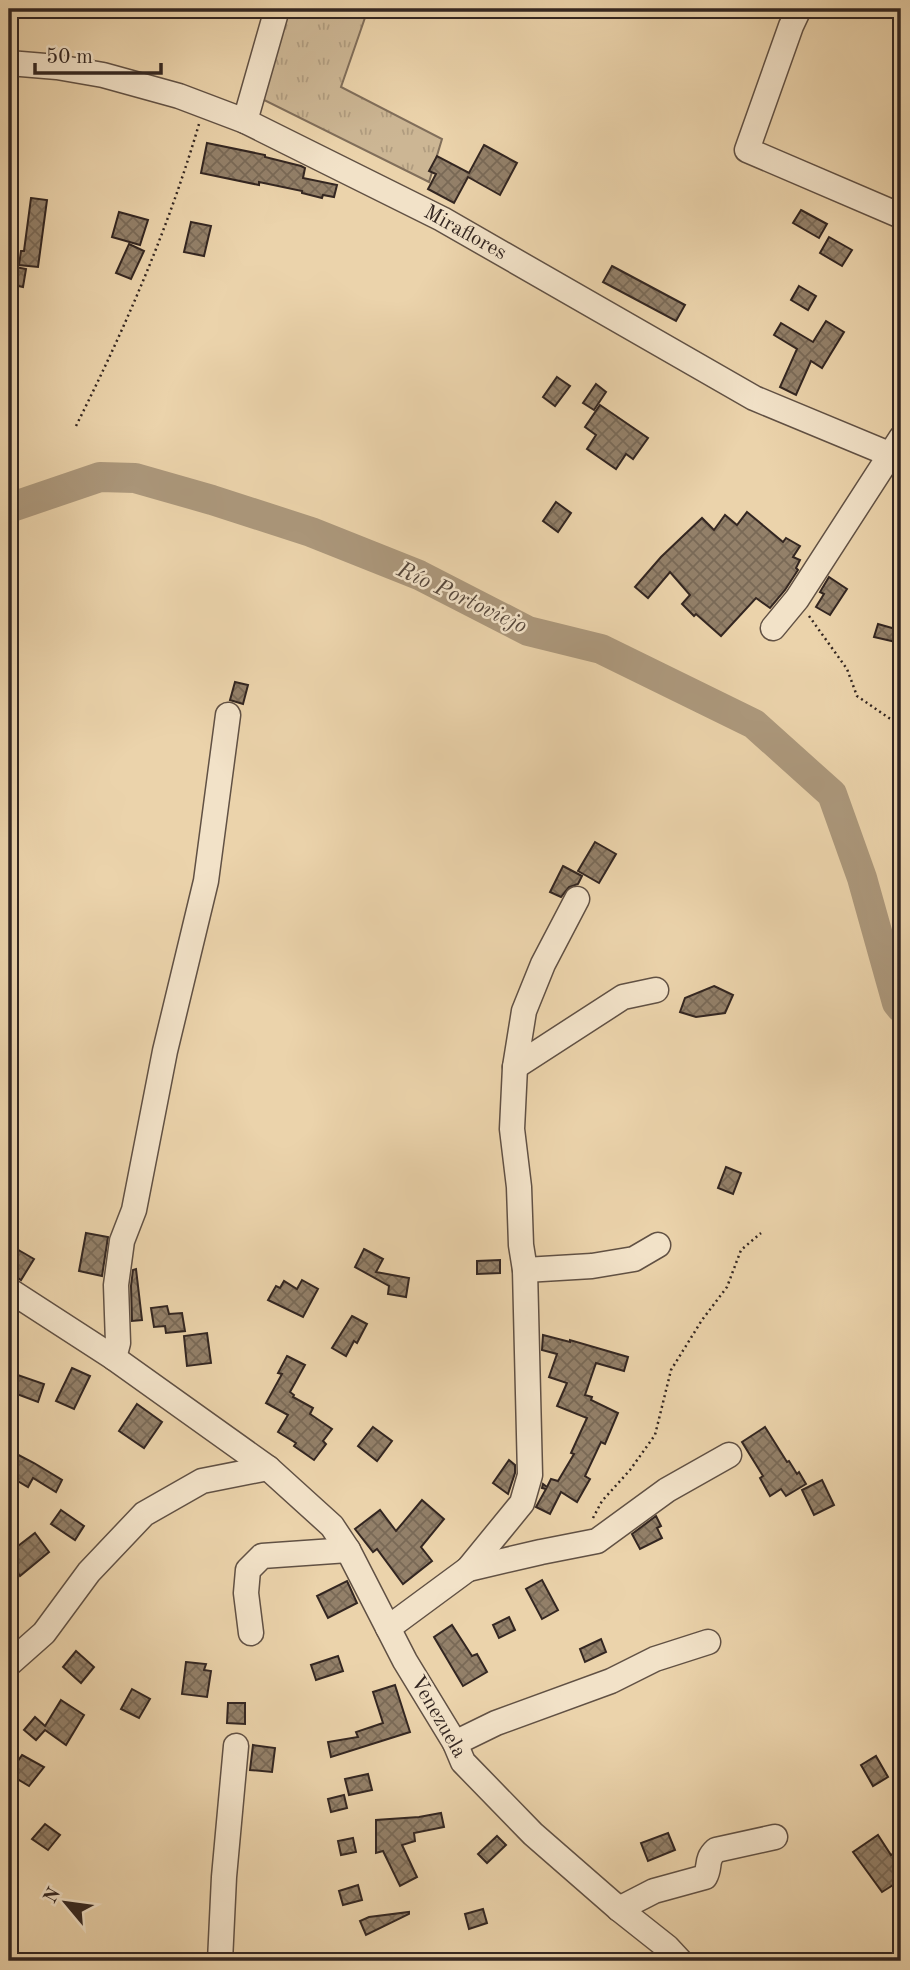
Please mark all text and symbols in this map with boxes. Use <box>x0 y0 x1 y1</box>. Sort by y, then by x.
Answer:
scale bar <box>35 32 161 76</box>
text: 50 m <box>46 47 93 68</box>
street label: Miraflores <box>420 202 510 264</box>
water label: Río Portoviejo <box>392 557 531 639</box>
street label: Venezuela <box>406 1672 470 1762</box>
north arrow <box>32 1868 102 1938</box>
text: N <box>41 1885 65 1907</box>

